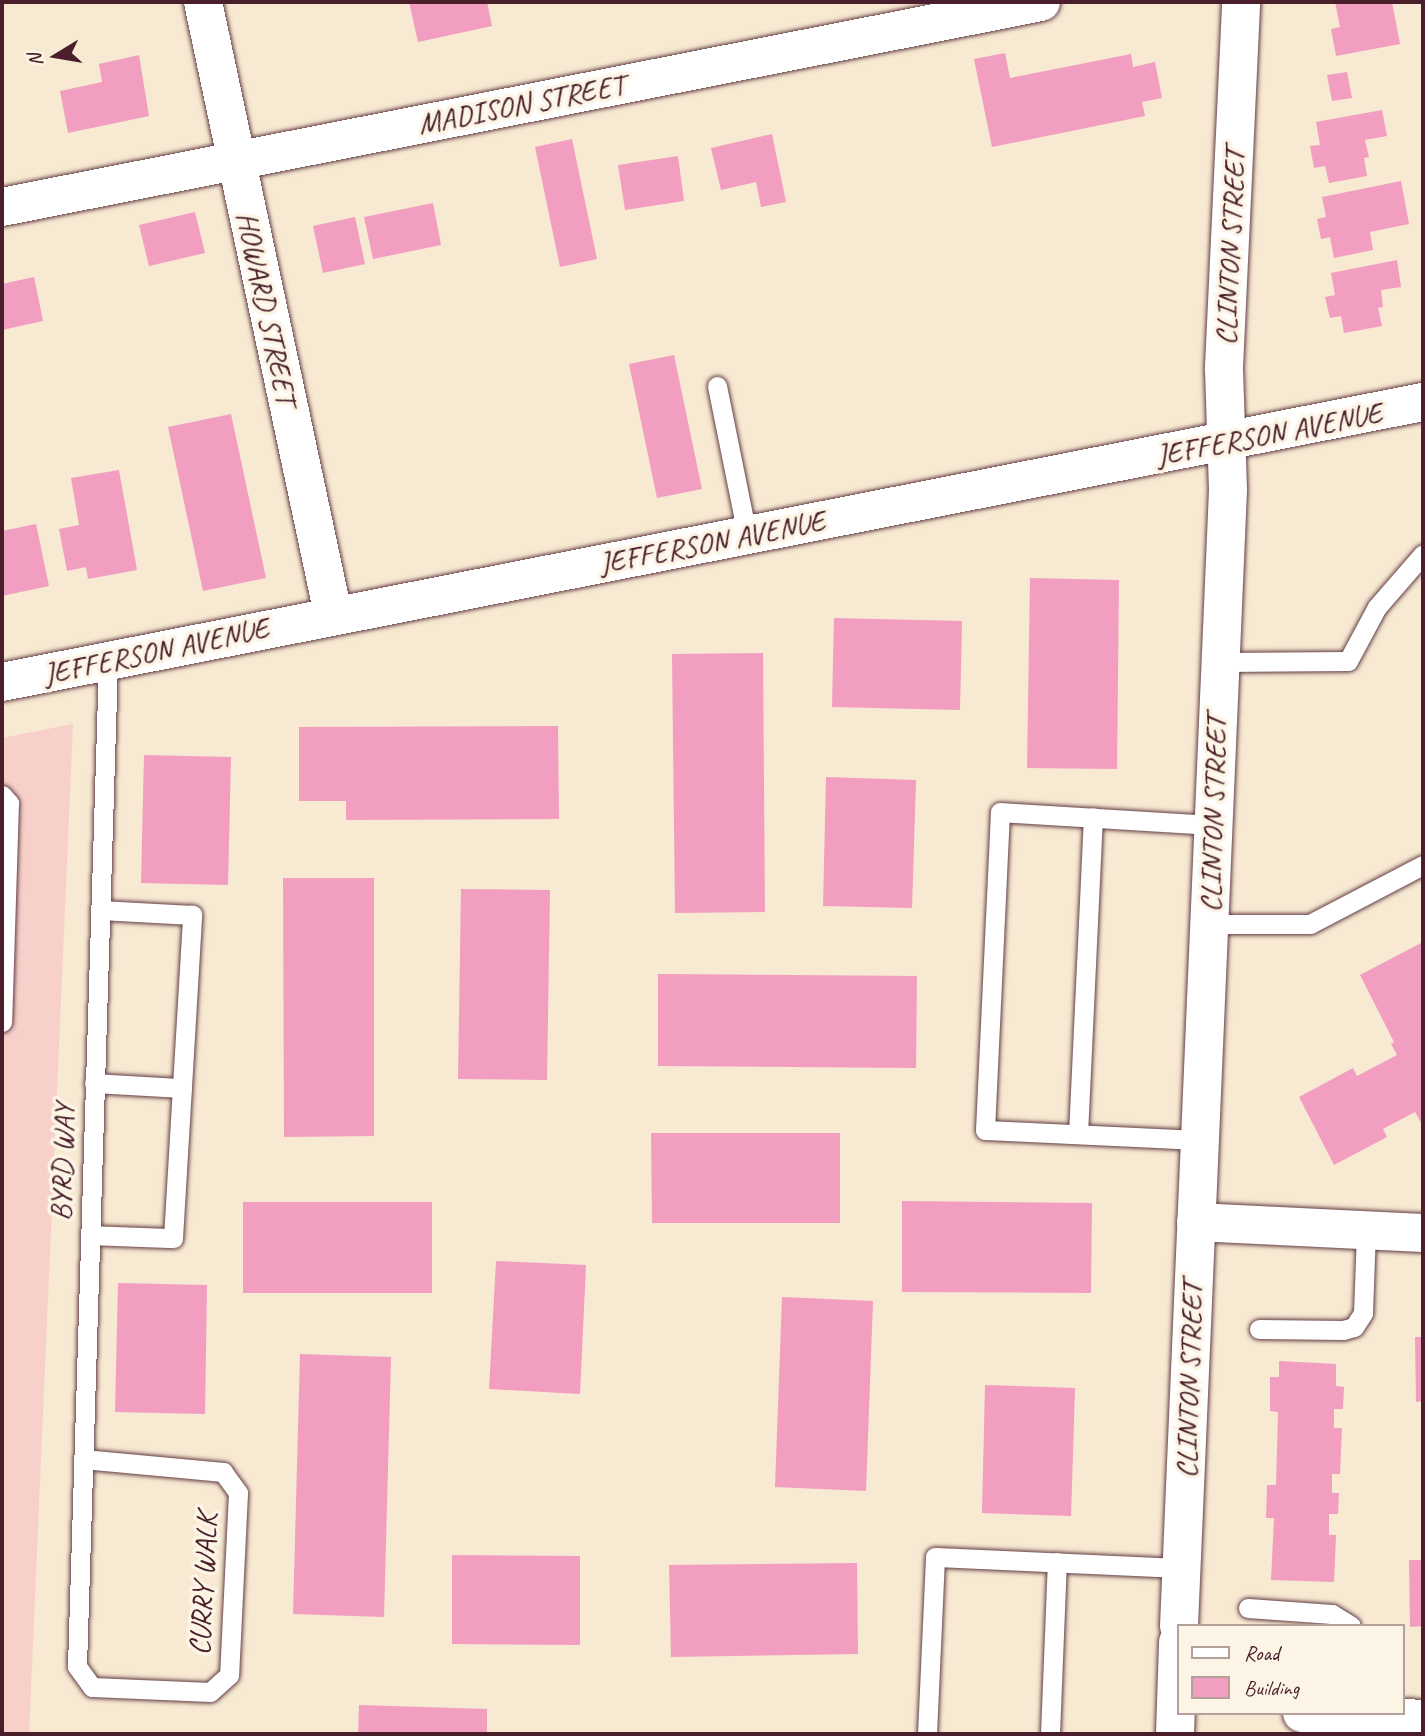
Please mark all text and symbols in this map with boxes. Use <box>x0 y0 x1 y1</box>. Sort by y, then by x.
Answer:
north arrow <box>21 21 91 91</box>
text: N <box>22 52 48 68</box>
street label: MADISON STREET <box>415 66 627 142</box>
street label: CLINTON STREET <box>1207 148 1253 346</box>
street label: HOWARD STREET <box>229 209 305 407</box>
street label: JEFFERSON AVENUE <box>1153 394 1385 474</box>
street label: JEFFERSON AVENUE <box>596 502 828 582</box>
street label: JEFFERSON AVENUE <box>40 610 272 692</box>
street label: CLINTON STREET <box>1192 715 1234 913</box>
street label: BYRD WAY <box>42 1102 82 1222</box>
street label: CLINTON STREET <box>1168 1281 1210 1479</box>
street label: CURRY WALK <box>181 1512 225 1656</box>
legend <box>1176 1624 1404 1715</box>
text: Road <box>1244 1640 1279 1666</box>
text: Building <box>1244 1675 1299 1701</box>

